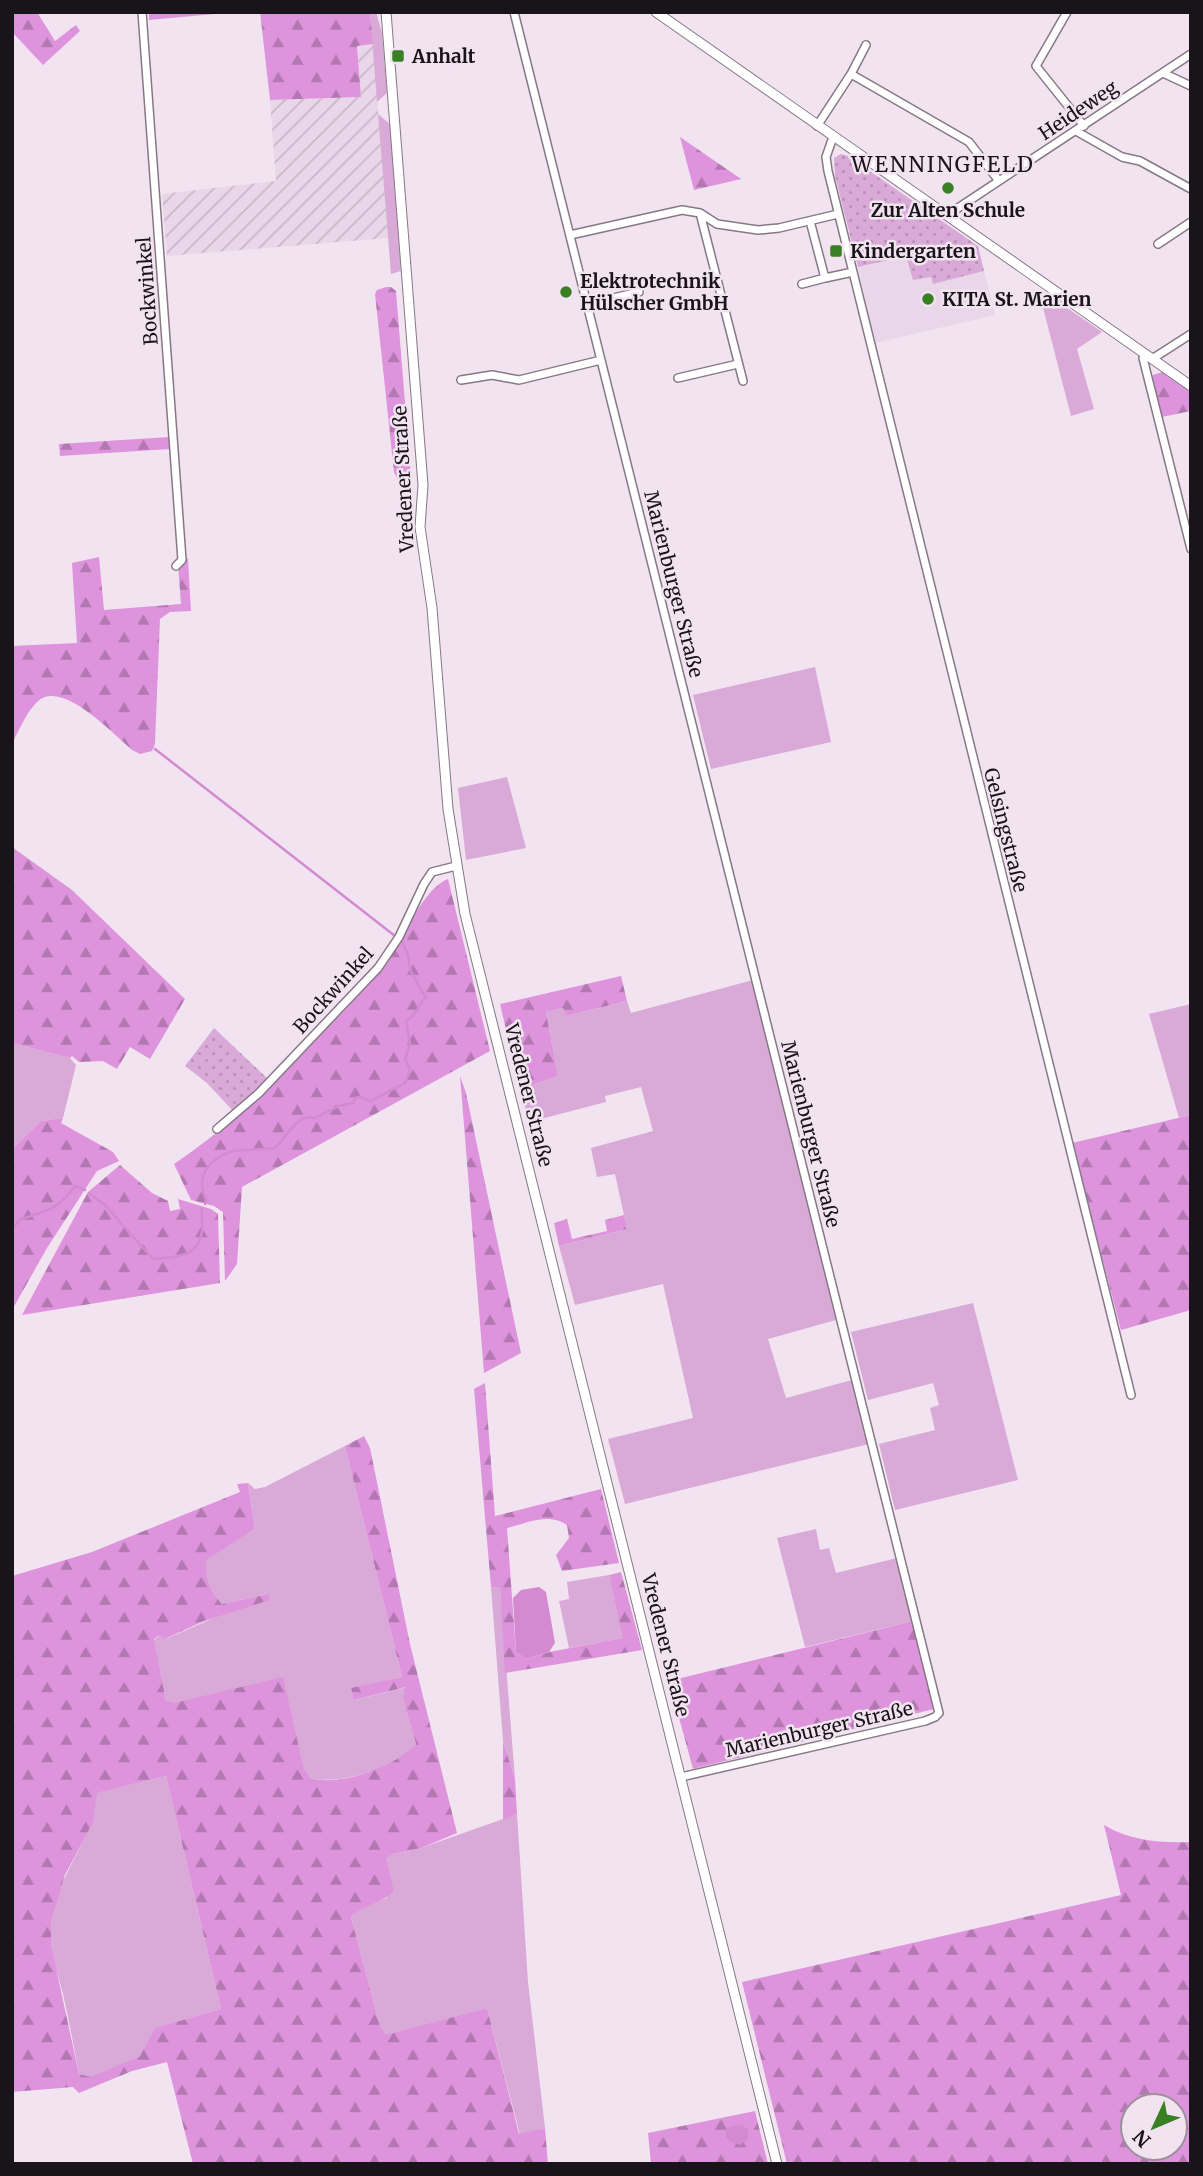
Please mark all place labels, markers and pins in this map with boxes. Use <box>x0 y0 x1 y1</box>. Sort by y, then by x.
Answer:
place label: Anhalt <box>411 44 476 68</box>
marker: Anhalt <box>390 48 406 64</box>
marker: Zur Alten Schule <box>940 180 956 196</box>
place label: Zur Alten Schule <box>871 198 1025 222</box>
place label: Kindergarten <box>850 239 976 263</box>
marker: Kindergarten <box>828 243 844 259</box>
place label: Elektrotechnik Hülscher GmbH <box>580 269 729 315</box>
marker: Elektrotechnik Hülscher GmbH <box>558 284 574 300</box>
place label: KITA St. Marien <box>942 287 1092 311</box>
marker: KITA St. Marien <box>920 291 936 307</box>

